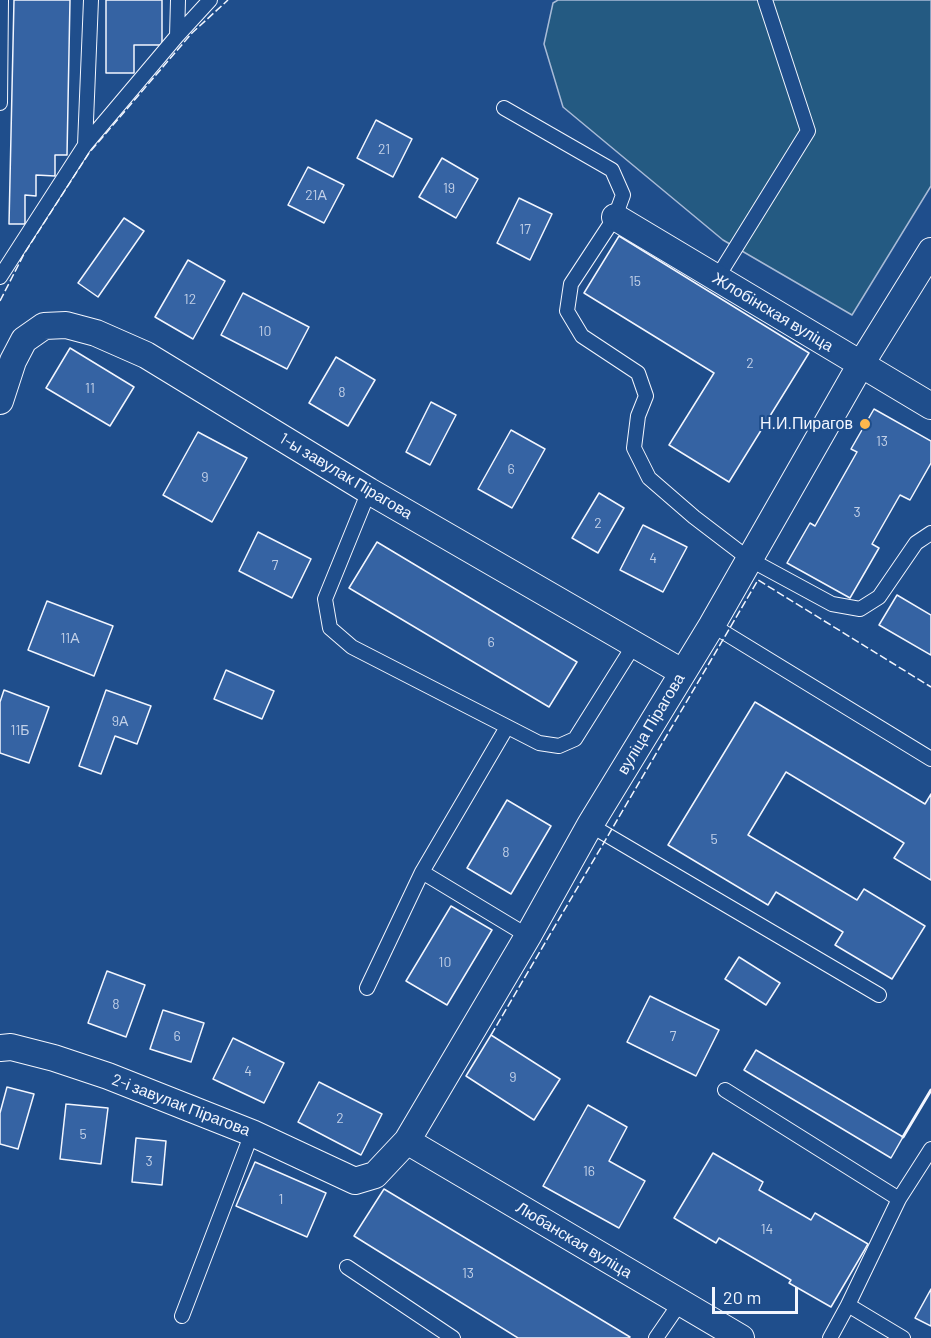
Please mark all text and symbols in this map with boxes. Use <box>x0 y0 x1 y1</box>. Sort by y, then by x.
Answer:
house number: 21 <box>378 141 390 157</box>
house number: 19 <box>443 180 455 196</box>
house number: 21А <box>305 187 327 203</box>
house number: 17 <box>519 221 531 237</box>
street label: Жлобінская вуліца <box>709 268 837 356</box>
house number: 15 <box>629 273 641 289</box>
house number: 12 <box>184 291 196 307</box>
house number: 10 <box>259 323 271 339</box>
house number: 2 <box>746 355 754 371</box>
house number: 11 <box>85 380 95 396</box>
house number: 8 <box>338 384 346 400</box>
place label: Н.И.Пирагов <box>760 414 853 434</box>
marker: Н.И.Пирагов <box>858 417 872 431</box>
street label: 1-ы завулак Пірагова <box>276 429 416 523</box>
house number: 13 <box>876 433 888 449</box>
house number: 6 <box>507 461 515 477</box>
house number: 9 <box>201 469 209 485</box>
house number: 3 <box>853 504 861 520</box>
house number: 2 <box>594 515 602 531</box>
house number: 4 <box>649 550 657 566</box>
house number: 7 <box>272 557 278 573</box>
house number: 11А <box>60 630 80 646</box>
house number: 6 <box>487 634 495 650</box>
street label: вуліца Пірагова <box>613 670 689 778</box>
house number: 9А <box>112 713 128 729</box>
house number: 11Б <box>10 722 30 738</box>
house number: 5 <box>710 831 718 847</box>
house number: 8 <box>502 844 510 860</box>
house number: 10 <box>439 954 451 970</box>
house number: 8 <box>112 996 120 1012</box>
house number: 6 <box>173 1028 181 1044</box>
house number: 7 <box>670 1028 676 1044</box>
house number: 4 <box>244 1063 252 1079</box>
house number: 9 <box>509 1069 517 1085</box>
street label: 2-і завулак Пірагова <box>109 1070 253 1140</box>
house number: 2 <box>336 1110 344 1126</box>
house number: 5 <box>79 1126 87 1142</box>
house number: 3 <box>145 1153 153 1169</box>
house number: 16 <box>583 1163 595 1179</box>
house number: 1 <box>279 1191 283 1207</box>
street label: Любанская вуліца <box>513 1198 635 1282</box>
house number: 14 <box>761 1221 773 1237</box>
house number: 13 <box>462 1265 474 1281</box>
scale bar <box>715 1275 800 1313</box>
text: 20 m <box>723 1286 761 1308</box>

